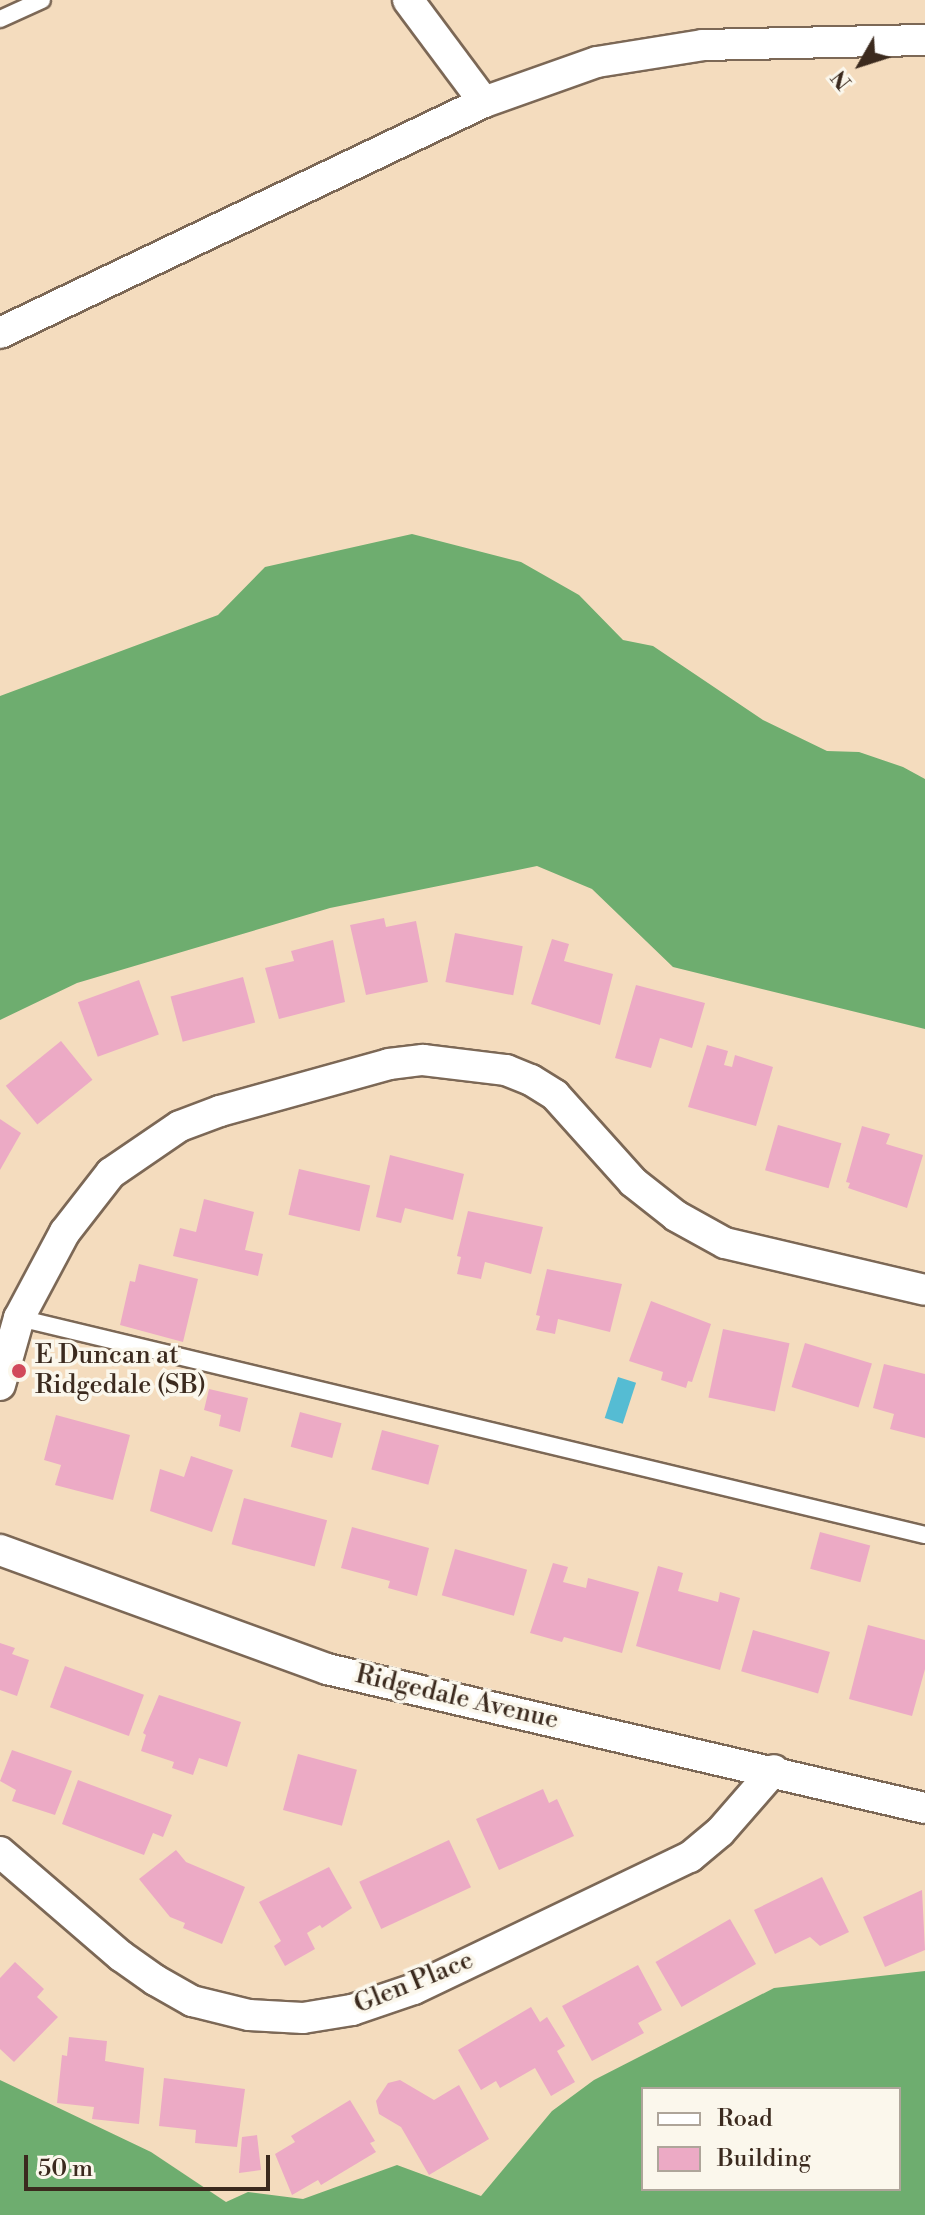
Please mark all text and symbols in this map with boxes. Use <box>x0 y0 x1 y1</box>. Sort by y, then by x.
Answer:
north arrow <box>821 24 901 104</box>
text: N <box>826 64 858 95</box>
place label: E Duncan at Ridgedale (SB) <box>35 1340 206 1402</box>
marker: E Duncan at Ridgedale (SB) <box>10 1362 28 1380</box>
street label: Ridgedale Avenue <box>352 1659 562 1737</box>
street label: Glen Place <box>350 1945 478 2021</box>
legend <box>641 2087 901 2191</box>
text: Road <box>717 2104 773 2134</box>
scale bar <box>28 2139 274 2189</box>
text: Building <box>717 2144 811 2174</box>
text: 50 m <box>38 2154 93 2184</box>

